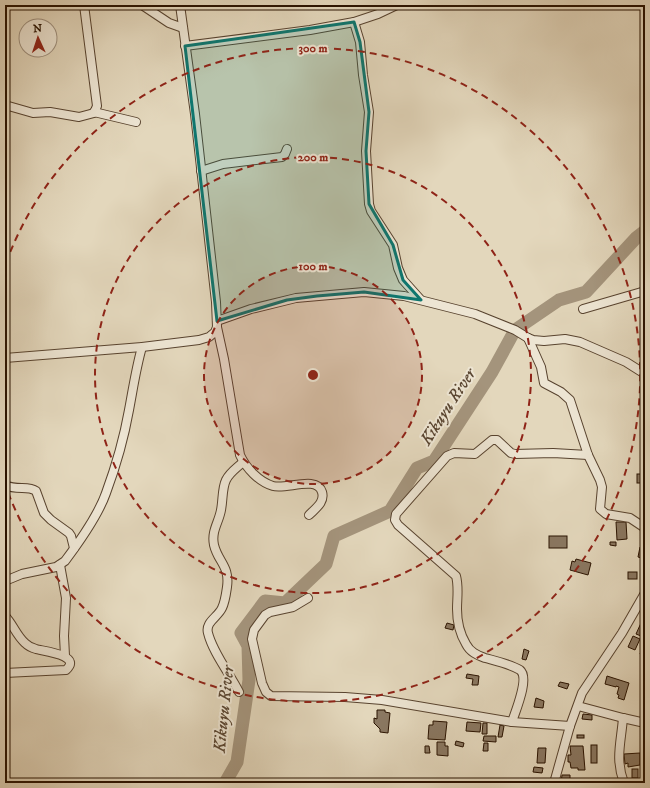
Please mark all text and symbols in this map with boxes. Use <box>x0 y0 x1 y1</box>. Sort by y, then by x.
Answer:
north arrow <box>18 18 58 58</box>
text: N <box>33 22 42 36</box>
text: 300 m <box>299 41 327 56</box>
text: 200 m <box>298 150 328 165</box>
text: 100 m <box>299 259 327 274</box>
water label: Kikuyu River <box>414 363 482 450</box>
centre of rings <box>306 368 320 382</box>
water label: Kikuyu River <box>208 663 240 755</box>

